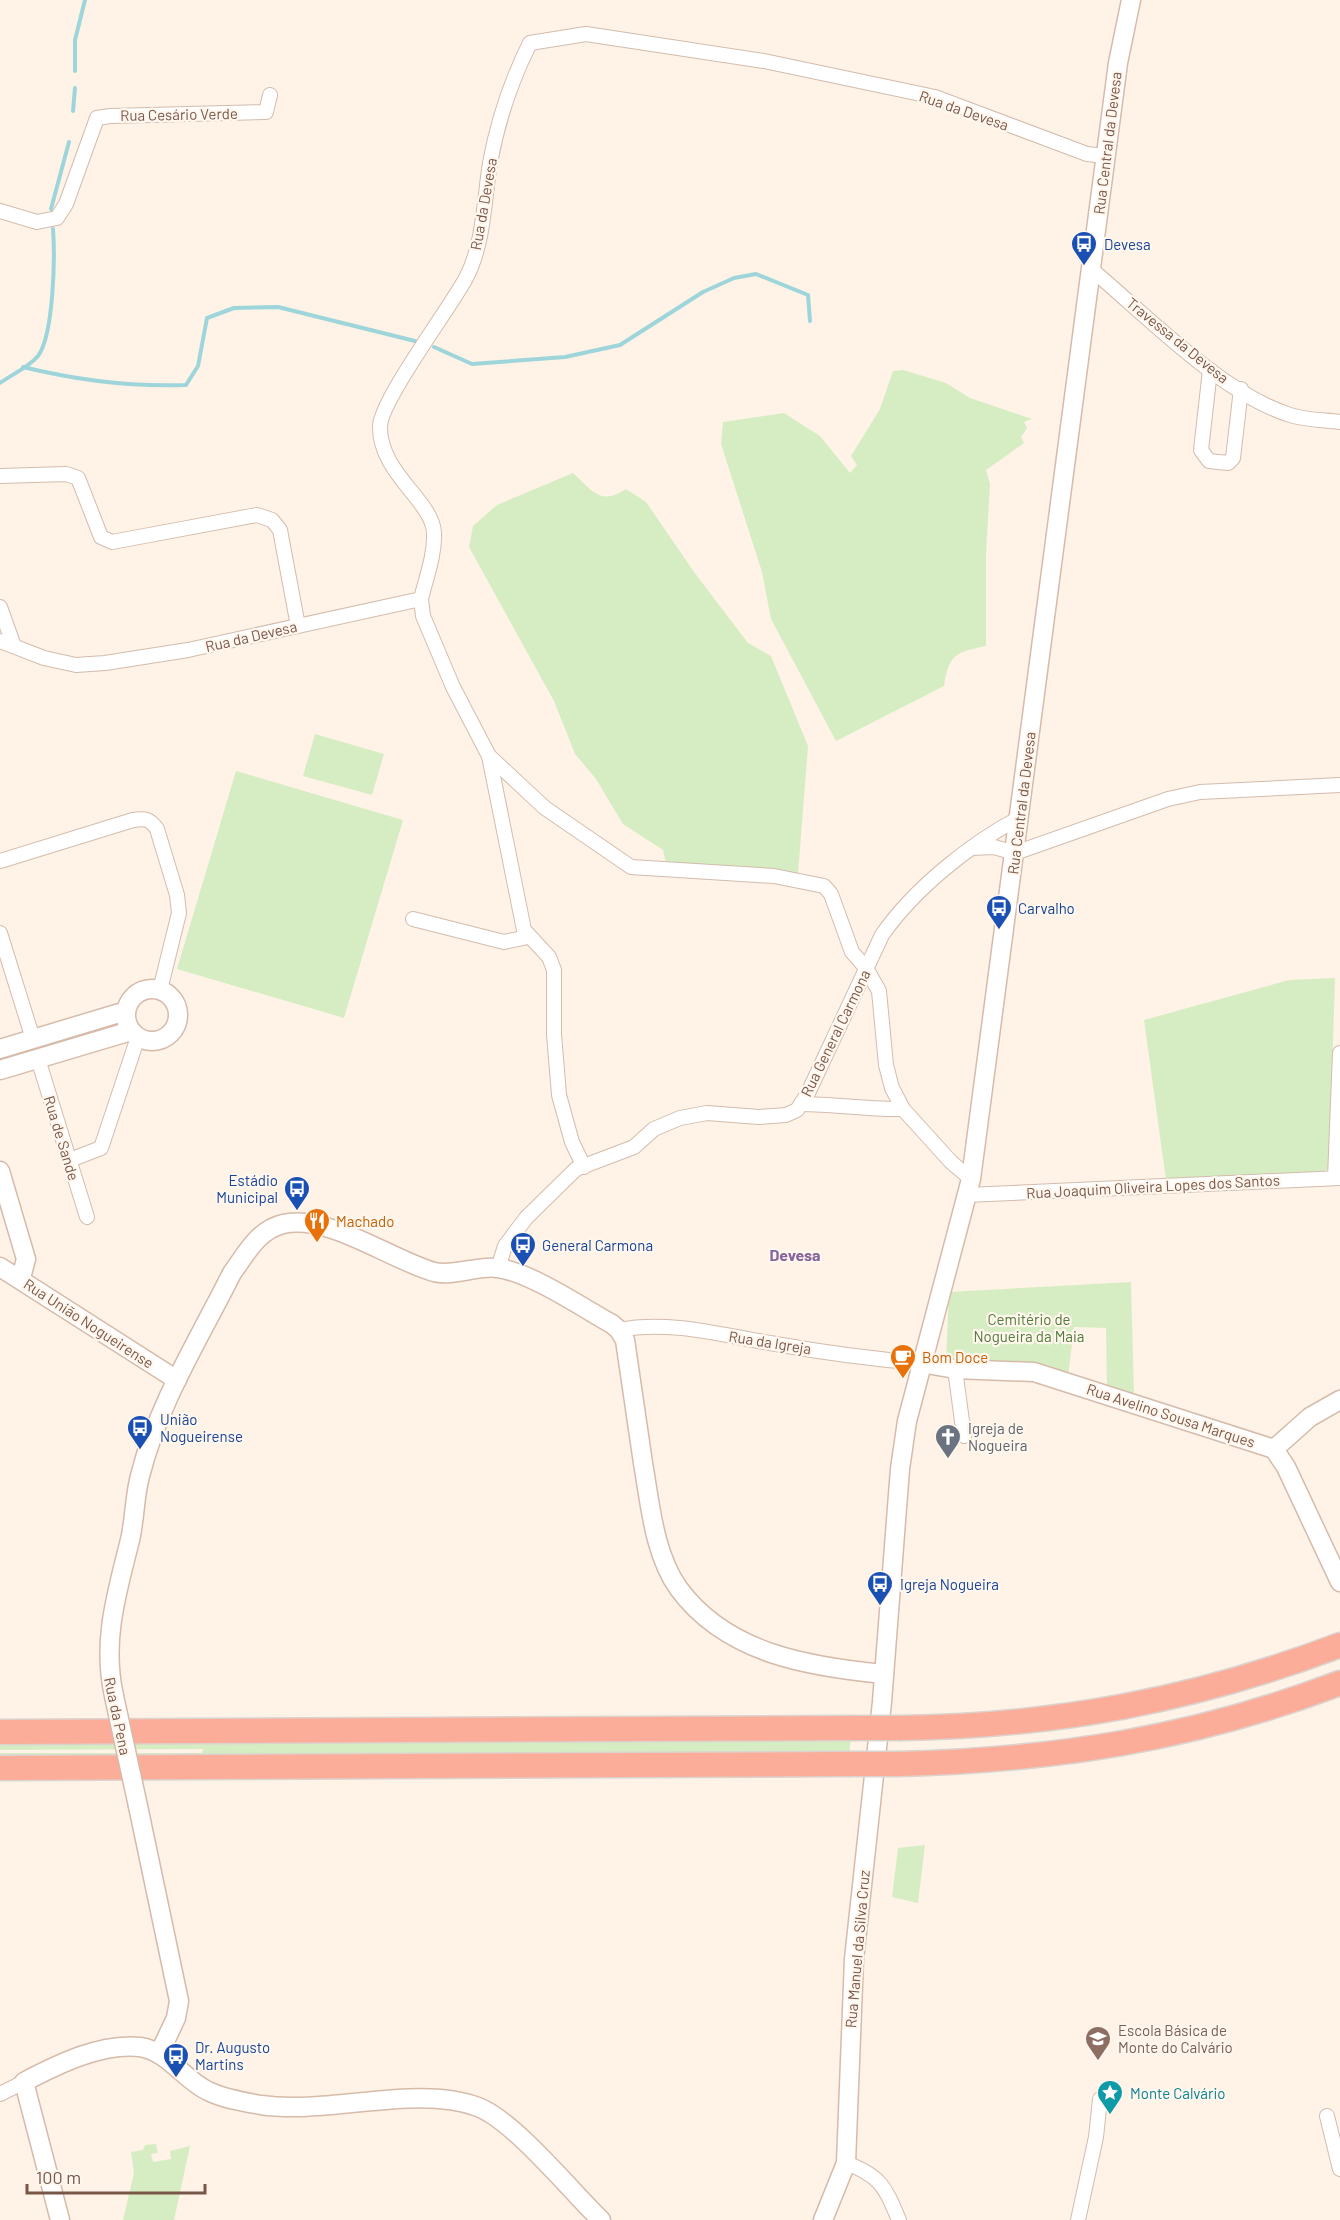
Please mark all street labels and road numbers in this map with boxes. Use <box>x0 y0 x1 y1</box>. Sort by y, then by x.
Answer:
street label: Rua Central da Devesa <box>1089 71 1125 215</box>
street label: Rua da Devesa <box>917 86 1011 134</box>
street label: Rua Cesário Verde <box>120 104 238 124</box>
street label: Rua da Devesa <box>466 156 500 252</box>
street label: Travessa da Devesa <box>1123 293 1233 387</box>
street label: Rua da Devesa <box>203 617 299 655</box>
street label: Rua Central da Devesa <box>1003 731 1039 875</box>
street label: Rua General Carmona <box>796 967 874 1099</box>
street label: Rua de Sande <box>41 1093 83 1183</box>
street label: Rua Joaquim Oliveira Lopes dos Santos <box>1026 1170 1280 1202</box>
street label: Rua União Nogueirense <box>21 1274 157 1372</box>
street label: Rua da Igreja <box>727 1327 813 1357</box>
street label: Rua Avelino Sousa Marques <box>1085 1379 1257 1451</box>
street label: Rua da Pena <box>101 1675 135 1757</box>
street label: Rua Manuel da Silva Cruz <box>841 1869 873 2029</box>

